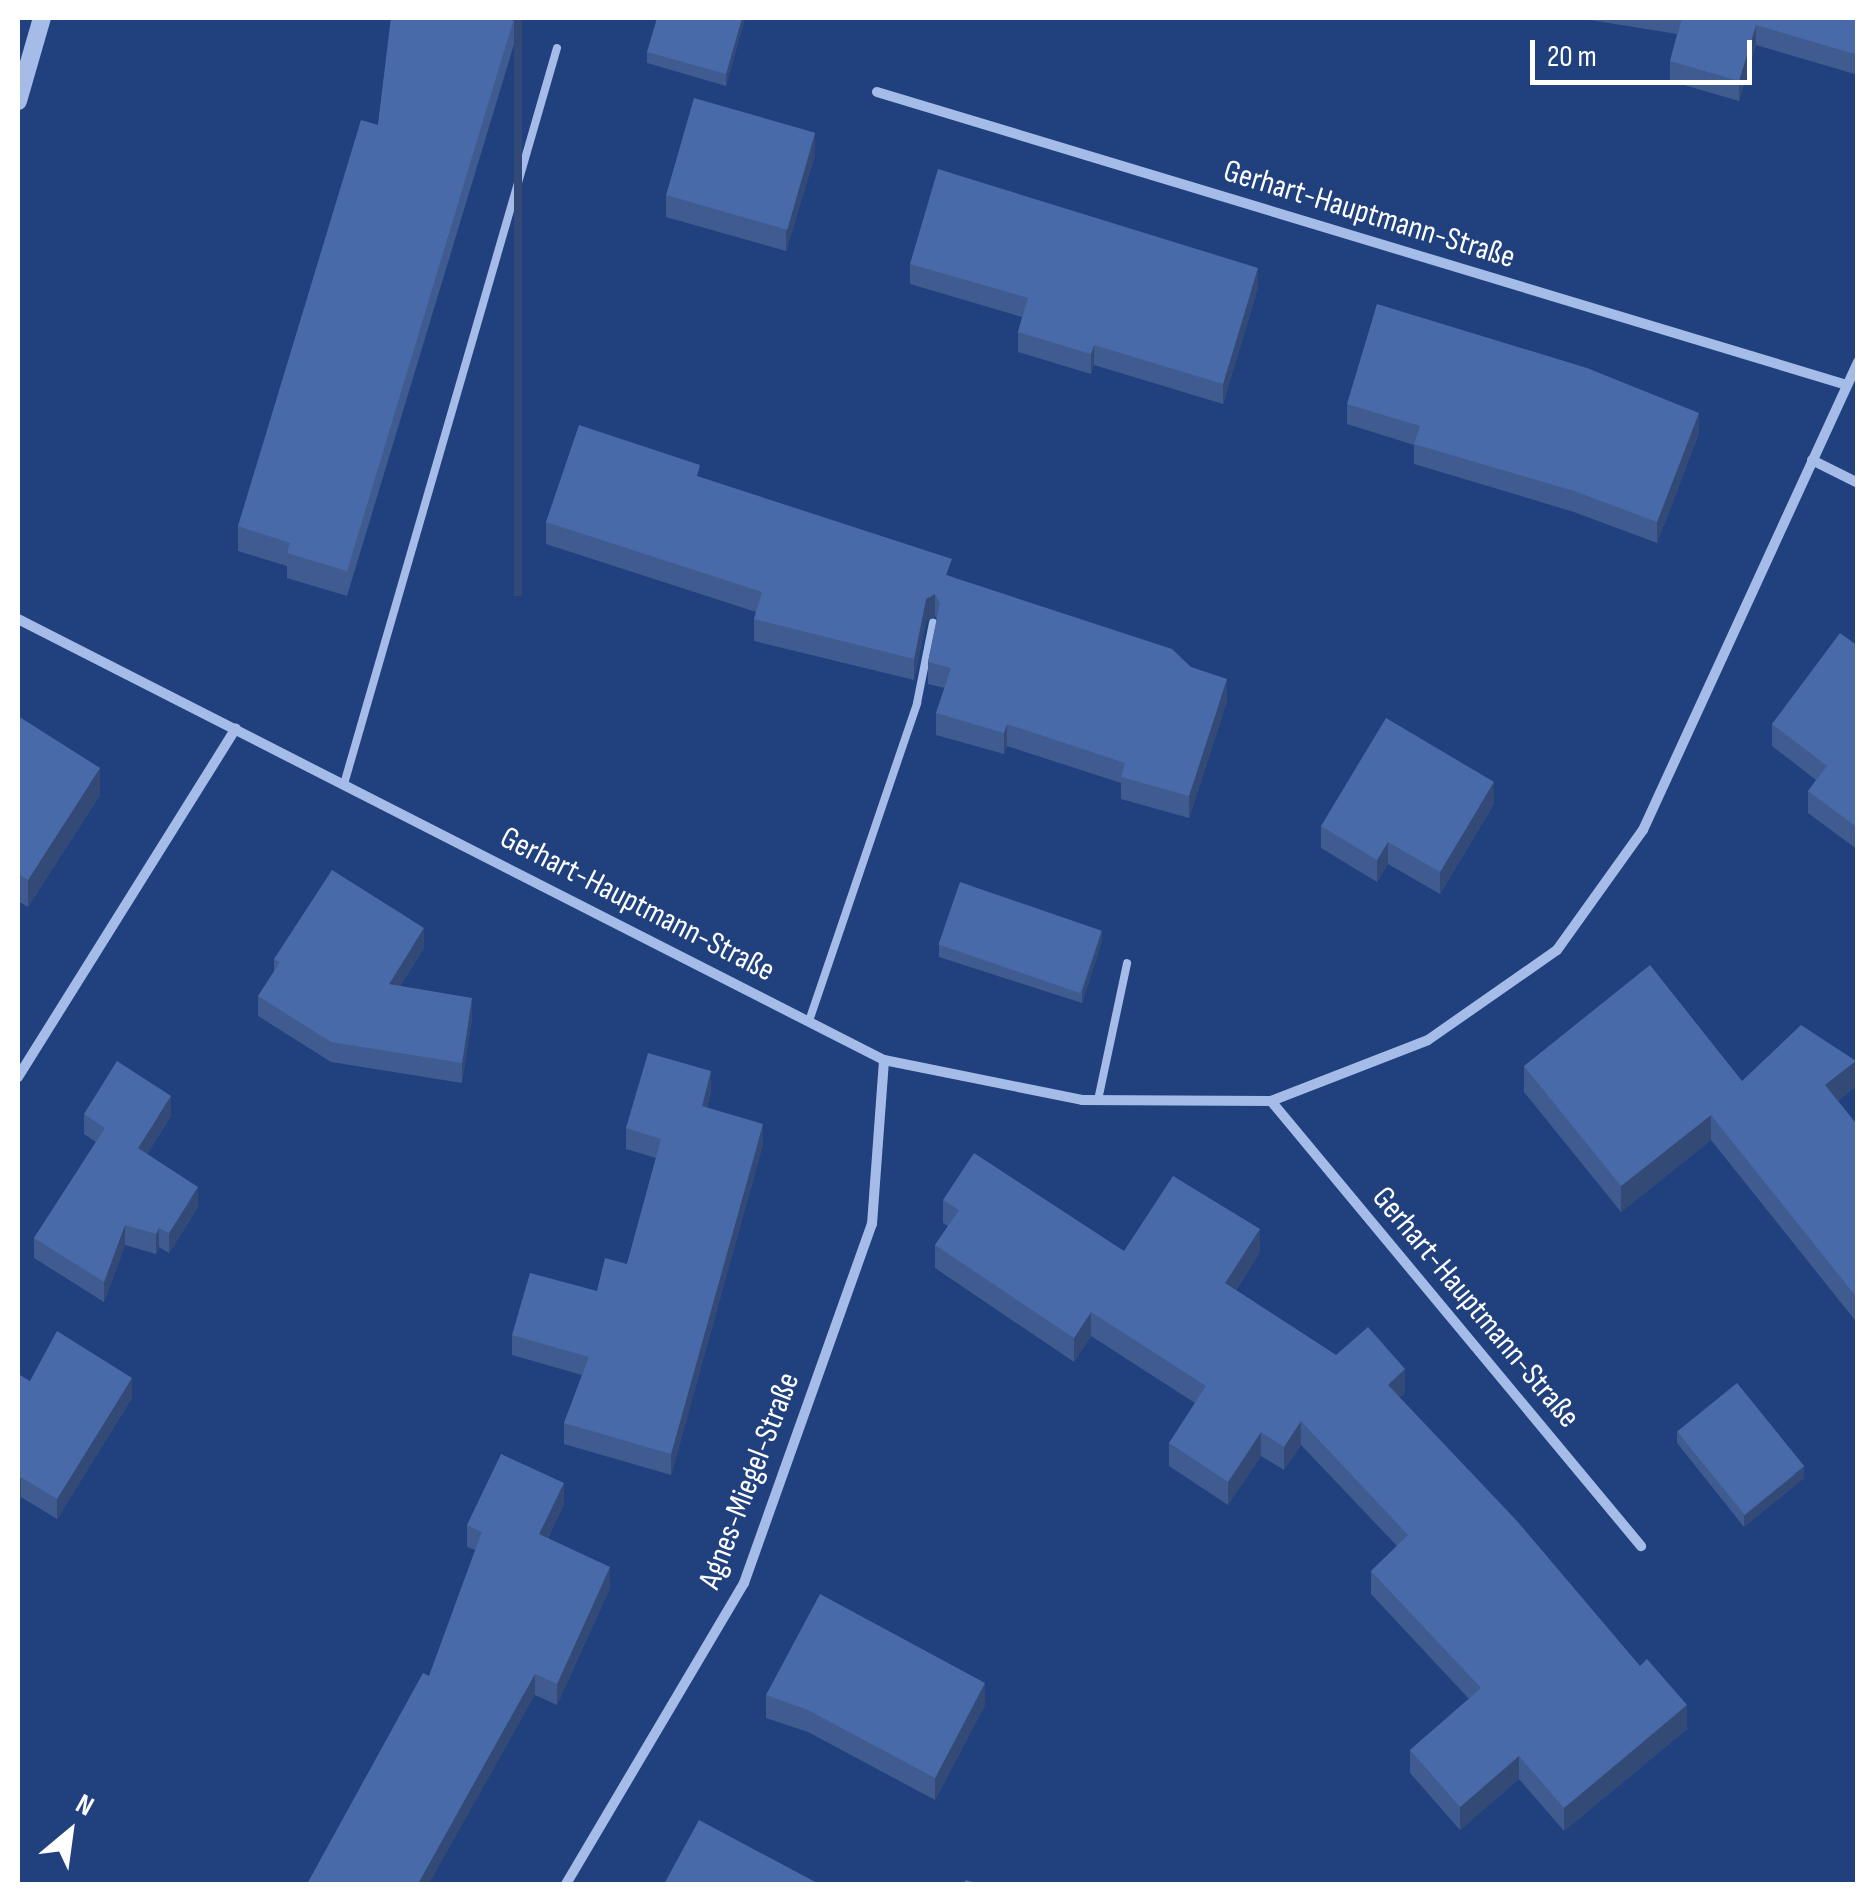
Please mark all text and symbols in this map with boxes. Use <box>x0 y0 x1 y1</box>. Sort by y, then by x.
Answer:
scale bar <box>1535 20 1758 82</box>
text: 20 m <box>1547 39 1597 75</box>
street label: Gerhart-Hauptmann-Straße <box>1219 152 1519 278</box>
street label: Gerhart-Hauptmann-Straße <box>493 819 781 991</box>
street label: Gerhart-Hauptmann-Straße <box>1363 1180 1587 1436</box>
street label: Agnes-Miegel-Straße <box>691 1368 809 1594</box>
north arrow <box>20 1782 120 1882</box>
text: N <box>70 1787 99 1823</box>

